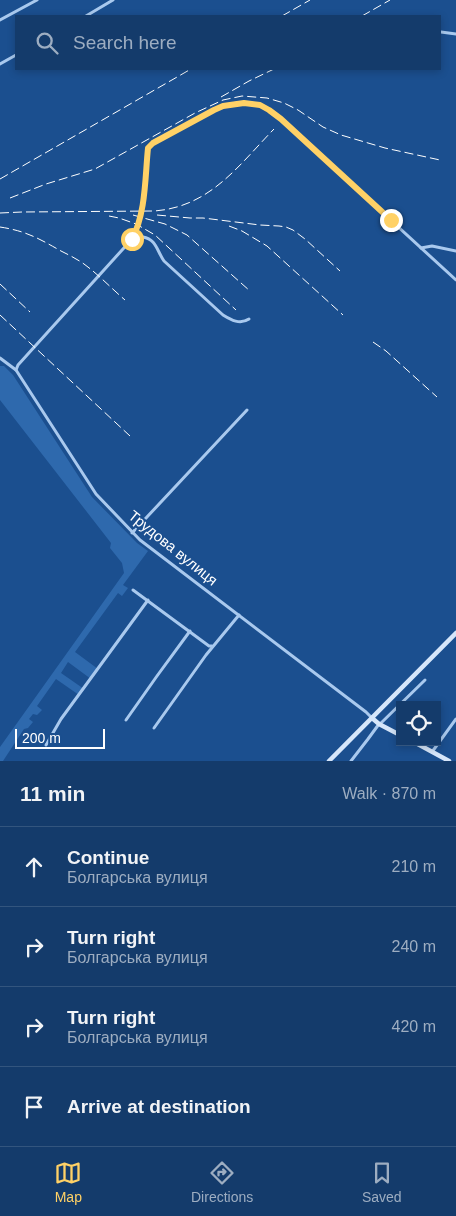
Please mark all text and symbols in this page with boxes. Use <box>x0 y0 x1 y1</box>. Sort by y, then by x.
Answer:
search box <box>15 15 441 70</box>
icon: search <box>33 29 61 57</box>
text: Search here <box>73 32 177 53</box>
route end <box>380 209 403 232</box>
route start <box>121 228 144 251</box>
street label: Трудова вулиця <box>125 507 221 589</box>
map controls <box>396 701 441 746</box>
button: locate <box>396 701 441 746</box>
scale bar <box>15 726 105 749</box>
text: 200 m <box>22 730 61 746</box>
text: 11 min <box>20 782 85 805</box>
text: Walk · 870 m <box>342 785 436 802</box>
text: Continue <box>67 847 149 868</box>
icon: ahead <box>20 853 48 881</box>
text: 210 m <box>392 858 436 875</box>
text: Болгарська вулиця <box>67 869 208 886</box>
text: Turn right <box>67 927 155 948</box>
icon: right <box>20 933 48 961</box>
text: 240 m <box>392 938 436 955</box>
text: Болгарська вулиця <box>67 949 208 966</box>
text: Turn right <box>67 1007 155 1028</box>
icon: right <box>20 1013 48 1041</box>
text: 420 m <box>392 1018 436 1035</box>
text: Болгарська вулиця <box>67 1029 208 1046</box>
icon: arrive <box>20 1093 48 1121</box>
text: Arrive at destination <box>67 1096 251 1117</box>
tab: Map <box>54 1159 82 1205</box>
tab: Directions <box>191 1159 253 1205</box>
tab: Saved <box>362 1159 402 1205</box>

